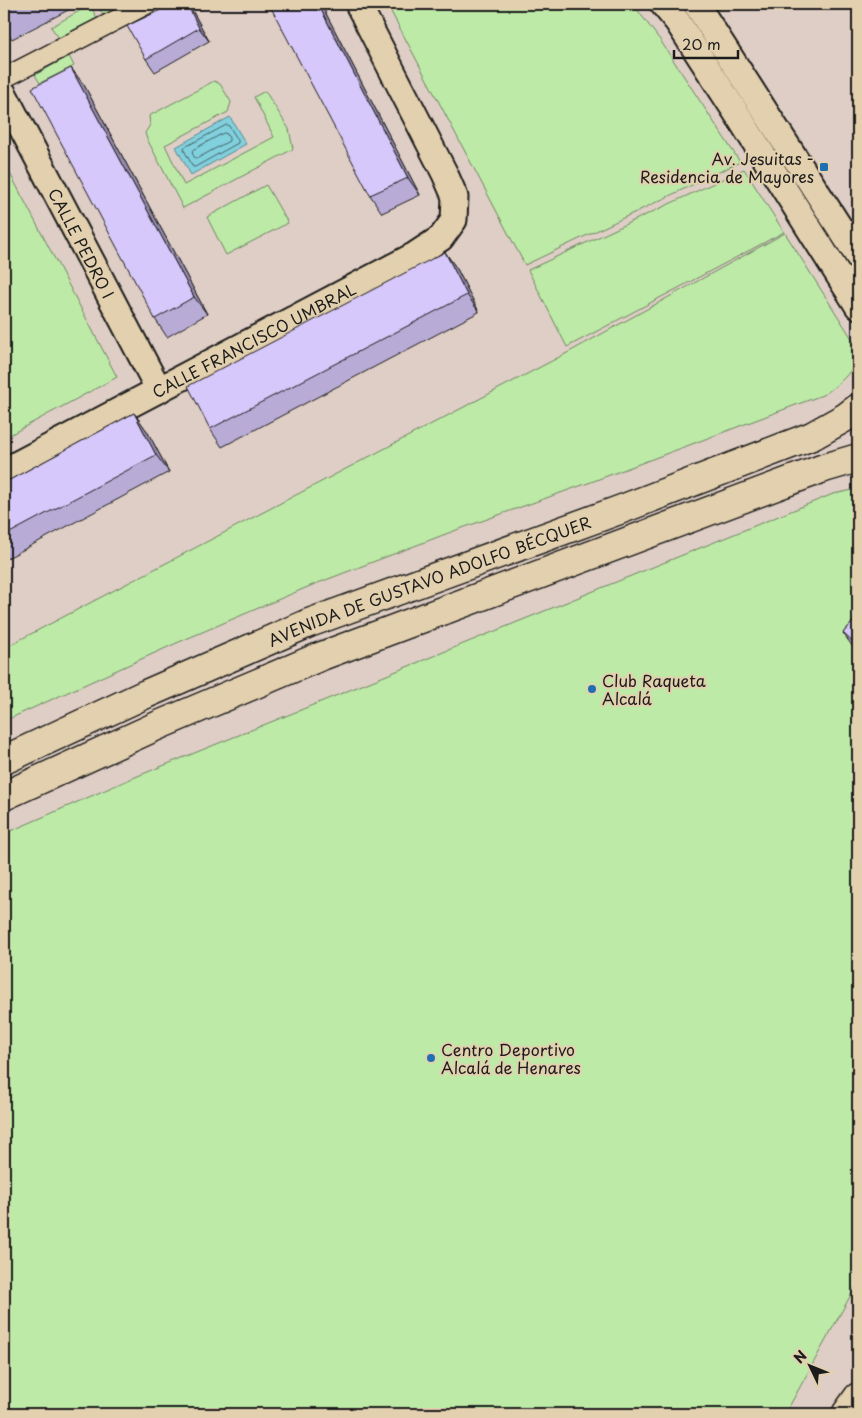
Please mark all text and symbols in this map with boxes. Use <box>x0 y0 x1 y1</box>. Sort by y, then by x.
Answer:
scale bar <box>674 28 738 60</box>
text: 20 m <box>682 32 721 55</box>
place label: Av. Jesuitas - Residencia de Mayores <box>640 146 814 188</box>
marker: Av. Jesuitas - Residencia de Mayores <box>818 161 830 173</box>
street label: CALLE PEDRO I <box>43 184 121 302</box>
street label: CALLE FRANCISCO UMBRAL <box>147 276 360 403</box>
street label: AVENIDA DE GUSTAVO ADOLFO BÉCQUER <box>264 509 594 652</box>
place label: Club Raqueta Alcalá <box>602 668 706 710</box>
marker: Club Raqueta Alcalá <box>586 683 598 695</box>
place label: Centro Deportivo Alcalá de Henares <box>441 1037 581 1079</box>
marker: Centro Deportivo Alcalá de Henares <box>425 1052 437 1064</box>
north arrow <box>784 1340 834 1390</box>
text: N <box>789 1346 812 1368</box>

